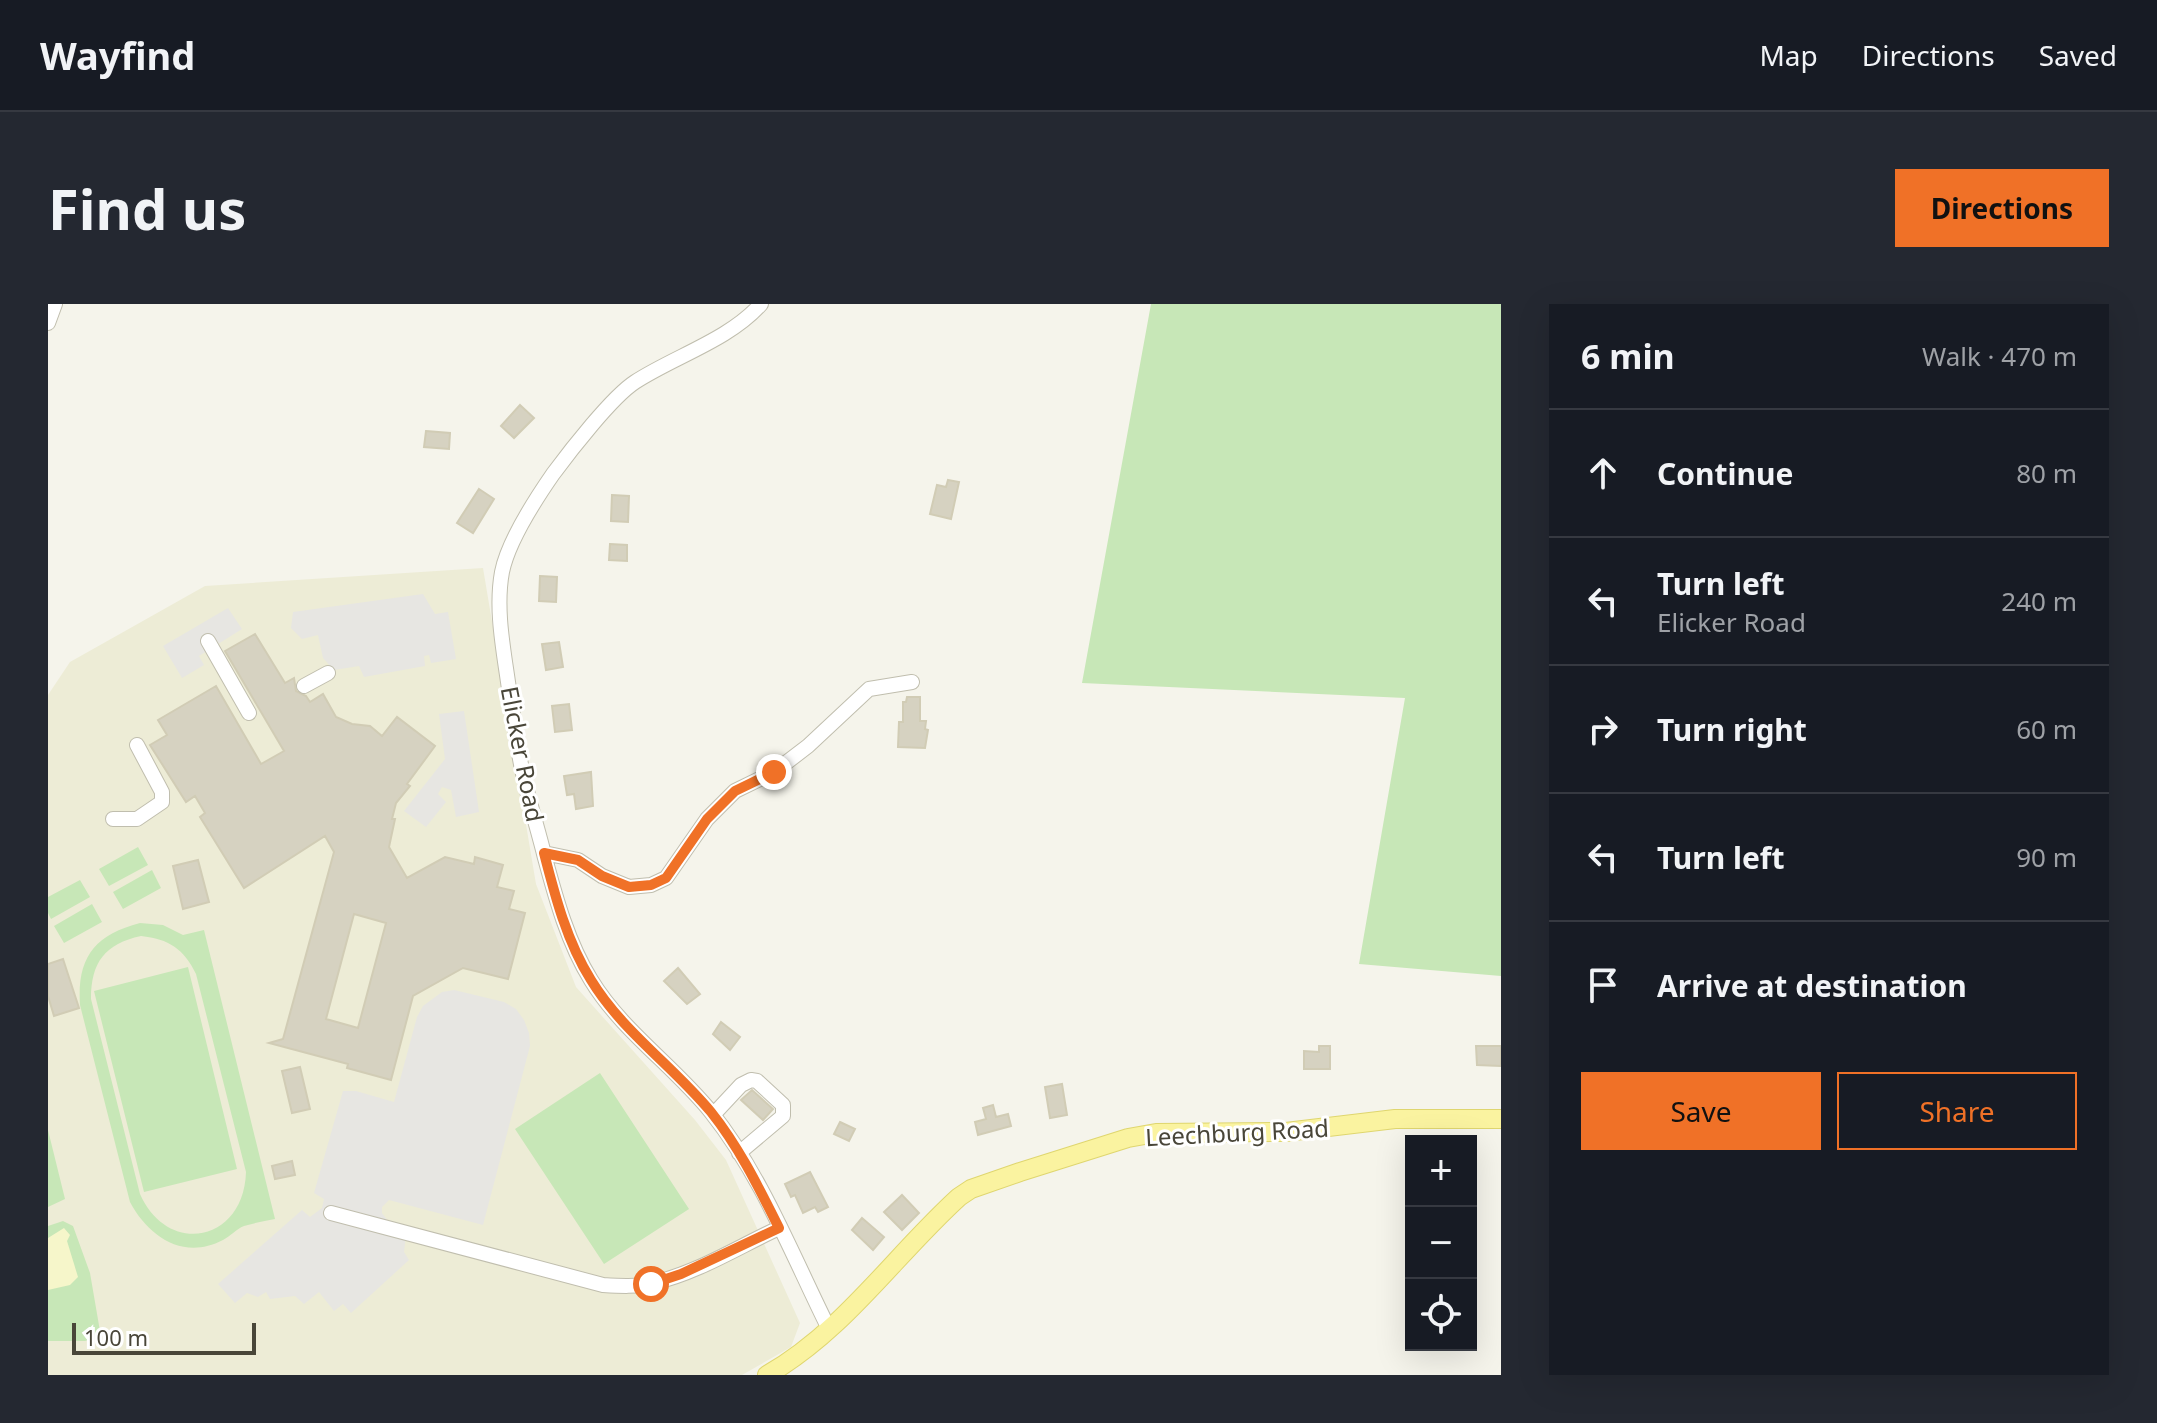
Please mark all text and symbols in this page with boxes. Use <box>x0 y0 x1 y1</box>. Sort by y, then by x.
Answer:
text: Wayfind <box>40 29 195 81</box>
text: Map <box>1759 36 1818 74</box>
text: Directions <box>1862 36 1995 74</box>
text: Saved <box>2039 36 2117 74</box>
button: Directions <box>1895 169 2109 247</box>
text: Find us <box>48 170 246 246</box>
text: 6 min <box>1581 333 1675 379</box>
text: Walk · 470 m <box>1922 338 2077 374</box>
icon: ahead <box>1581 451 1625 495</box>
text: Continue <box>1657 453 1793 494</box>
text: 80 m <box>2016 455 2077 491</box>
text: Turn left <box>1657 563 1785 604</box>
icon: left <box>1581 579 1625 623</box>
text: 240 m <box>2001 583 2077 619</box>
text: Elicker Road <box>1657 604 1806 640</box>
street label: Elicker Road <box>494 683 552 825</box>
icon: right <box>1581 707 1625 751</box>
text: Turn right <box>1657 709 1807 750</box>
text: 60 m <box>2016 711 2077 747</box>
route end <box>756 754 792 790</box>
icon: left <box>1581 835 1625 879</box>
text: Turn left <box>1657 837 1785 878</box>
text: 90 m <box>2016 839 2077 875</box>
icon: arrive <box>1581 963 1625 1007</box>
text: Arrive at destination <box>1657 965 1967 1006</box>
button: Save <box>1581 1072 1821 1150</box>
button: Share <box>1837 1072 2077 1150</box>
street label: Leechburg Road <box>1144 1111 1330 1153</box>
map controls <box>1405 1135 1477 1351</box>
button: + <box>1405 1135 1477 1207</box>
button: − <box>1405 1207 1477 1279</box>
route start <box>633 1266 669 1302</box>
button: locate <box>1405 1279 1477 1351</box>
scale bar <box>72 1319 256 1355</box>
text: 100 m <box>84 1322 148 1352</box>

